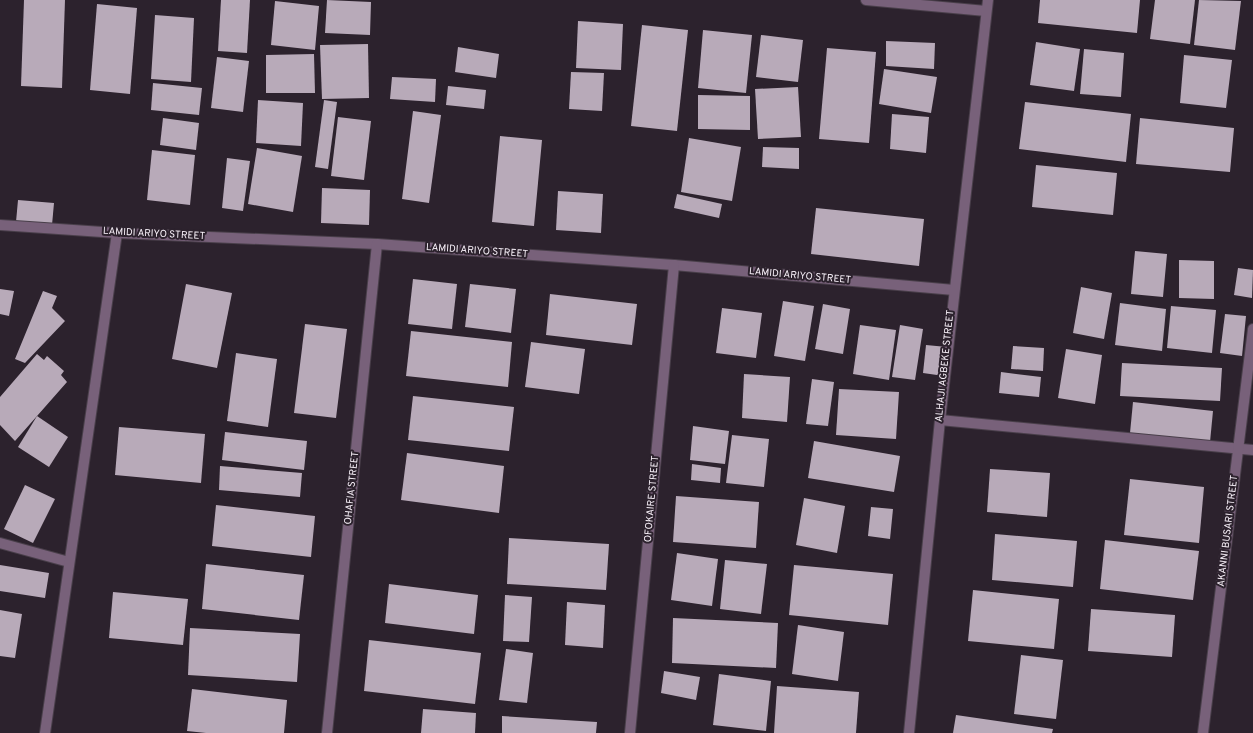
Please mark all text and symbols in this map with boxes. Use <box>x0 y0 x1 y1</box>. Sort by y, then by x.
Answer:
street label: LAMIDI ARIYO STREET <box>103 225 206 243</box>
street label: LAMIDI ARIYO STREET <box>425 241 529 261</box>
street label: LAMIDI ARIYO STREET <box>748 265 852 287</box>
street label: ALHAJI AGBEKE STREET <box>933 309 957 423</box>
street label: OHAFIA STREET <box>342 451 362 525</box>
street label: OFOKAIRE STREET <box>642 455 662 543</box>
street label: AKANNI BUSARI STREET <box>1215 474 1241 588</box>

